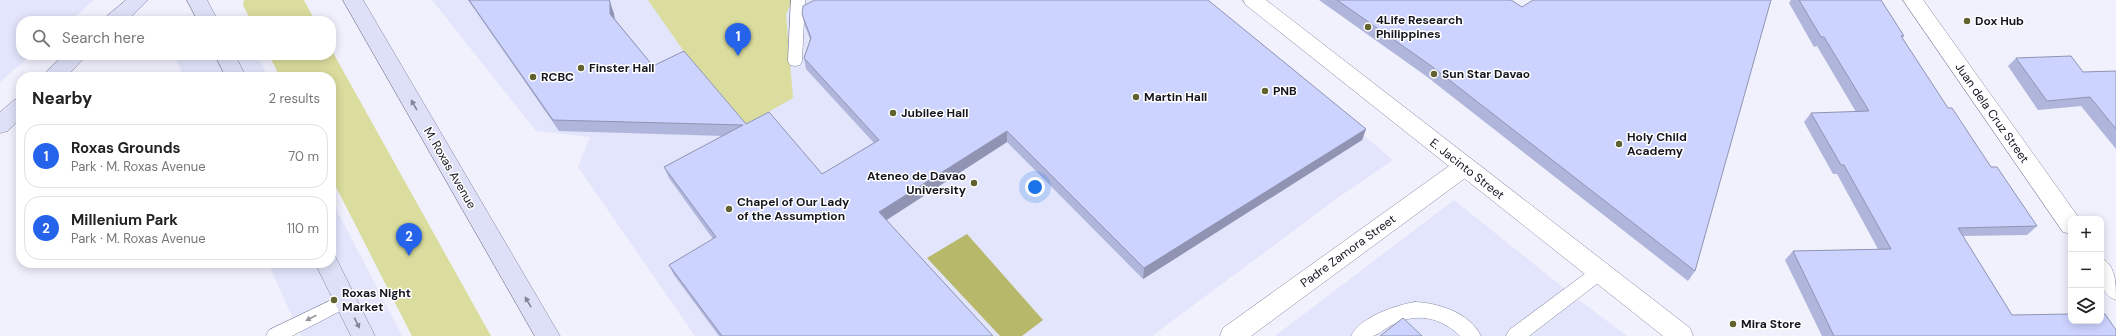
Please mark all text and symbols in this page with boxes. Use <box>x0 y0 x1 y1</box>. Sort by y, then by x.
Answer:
place label: 4Life Research Philippines <box>1376 12 1463 42</box>
place label: Dox Hub <box>1975 13 2024 29</box>
search box <box>16 16 336 60</box>
marker: Dox Hub <box>1962 16 1972 26</box>
marker: 4Life Research Philippines <box>1363 22 1373 32</box>
pin: 1 <box>725 23 751 56</box>
icon: search <box>30 27 52 49</box>
text: Search here <box>62 28 145 48</box>
place label: Finster Hall <box>589 60 655 76</box>
street label: Juan dela Cruz Street <box>1951 60 2033 167</box>
marker: Finster Hall <box>576 63 586 73</box>
place label: Sun Star Davao <box>1442 66 1530 82</box>
place label: RCBC <box>541 69 574 85</box>
marker: Sun Star Davao <box>1429 69 1439 79</box>
marker: RCBC <box>528 72 538 82</box>
place label: PNB <box>1273 83 1297 99</box>
marker: PNB <box>1260 86 1270 96</box>
text: Nearby <box>32 87 92 109</box>
place label: Martin Hall <box>1144 89 1207 105</box>
text: 2 results <box>269 90 320 107</box>
marker: Martin Hall <box>1131 92 1141 102</box>
one-way arrow <box>410 99 417 111</box>
place label: Jubilee Hall <box>901 105 969 121</box>
marker: Jubilee Hall <box>888 108 898 118</box>
street label: M. Roxas Avenue <box>420 124 480 212</box>
place label: Holy Child Academy <box>1627 129 1687 159</box>
street label: E. Jacinto Street <box>1426 135 1508 203</box>
text: Roxas Grounds <box>71 138 181 158</box>
marker: Holy Child Academy <box>1614 139 1624 149</box>
text: 1 <box>44 148 48 165</box>
text: 70 m <box>288 148 319 165</box>
text: Park · M. Roxas Avenue <box>71 158 206 175</box>
place label: Ateneo de Davao University <box>867 168 967 198</box>
your location <box>1025 177 1045 197</box>
marker: Ateneo de Davao University <box>969 178 979 188</box>
place label: Chapel of Our Lady of the Assumption <box>737 194 850 224</box>
marker: Chapel of Our Lady of the Assumption <box>724 204 734 214</box>
text: Millenium Park <box>71 210 178 230</box>
street label: Padre Zamora Street <box>1297 211 1399 291</box>
map controls <box>2068 216 2104 324</box>
button: + <box>2068 216 2104 252</box>
text: 2 <box>42 220 50 237</box>
text: 110 m <box>287 220 319 237</box>
pin: 2 <box>396 223 422 256</box>
text: Park · M. Roxas Avenue <box>71 230 206 247</box>
button: − <box>2068 252 2104 288</box>
place label: Roxas Night Market <box>342 285 411 315</box>
button: layers <box>2068 288 2104 324</box>
marker: Roxas Night Market <box>329 295 339 305</box>
one-way arrow <box>525 296 532 308</box>
one-way arrow <box>305 315 317 321</box>
place label: Mira Store <box>1741 316 1801 332</box>
one-way arrow <box>354 317 360 329</box>
marker: Mira Store <box>1728 319 1738 329</box>

